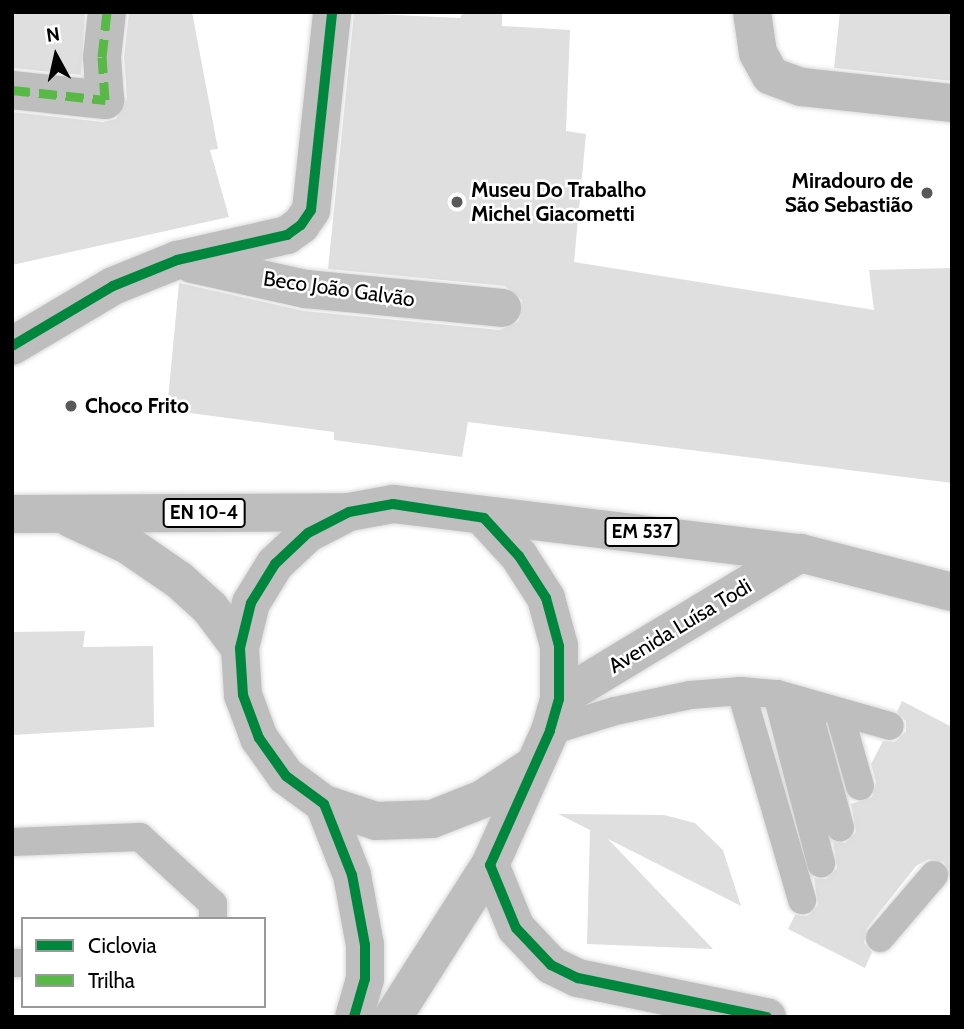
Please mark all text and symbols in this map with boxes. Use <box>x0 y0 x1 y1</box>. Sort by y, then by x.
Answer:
north arrow <box>21 21 91 91</box>
text: N <box>45 22 61 47</box>
place label: Miradouro de São Sebastião <box>785 168 913 218</box>
place label: Museu Do Trabalho Michel Giacometti <box>471 177 646 227</box>
marker: Miradouro de São Sebastião <box>919 185 935 201</box>
marker: Museu Do Trabalho Michel Giacometti <box>449 194 465 210</box>
street label: Beco João Galvão <box>262 266 416 312</box>
place label: Choco Frito <box>85 393 189 419</box>
marker: Choco Frito <box>63 398 79 414</box>
road number: EN 10-4 <box>162 498 246 528</box>
road number: EM 537 <box>604 516 680 548</box>
street label: Avenida Luísa Todi <box>604 573 756 679</box>
legend <box>21 917 266 1008</box>
text: Ciclovia <box>88 933 157 958</box>
text: Trilha <box>88 968 135 993</box>

